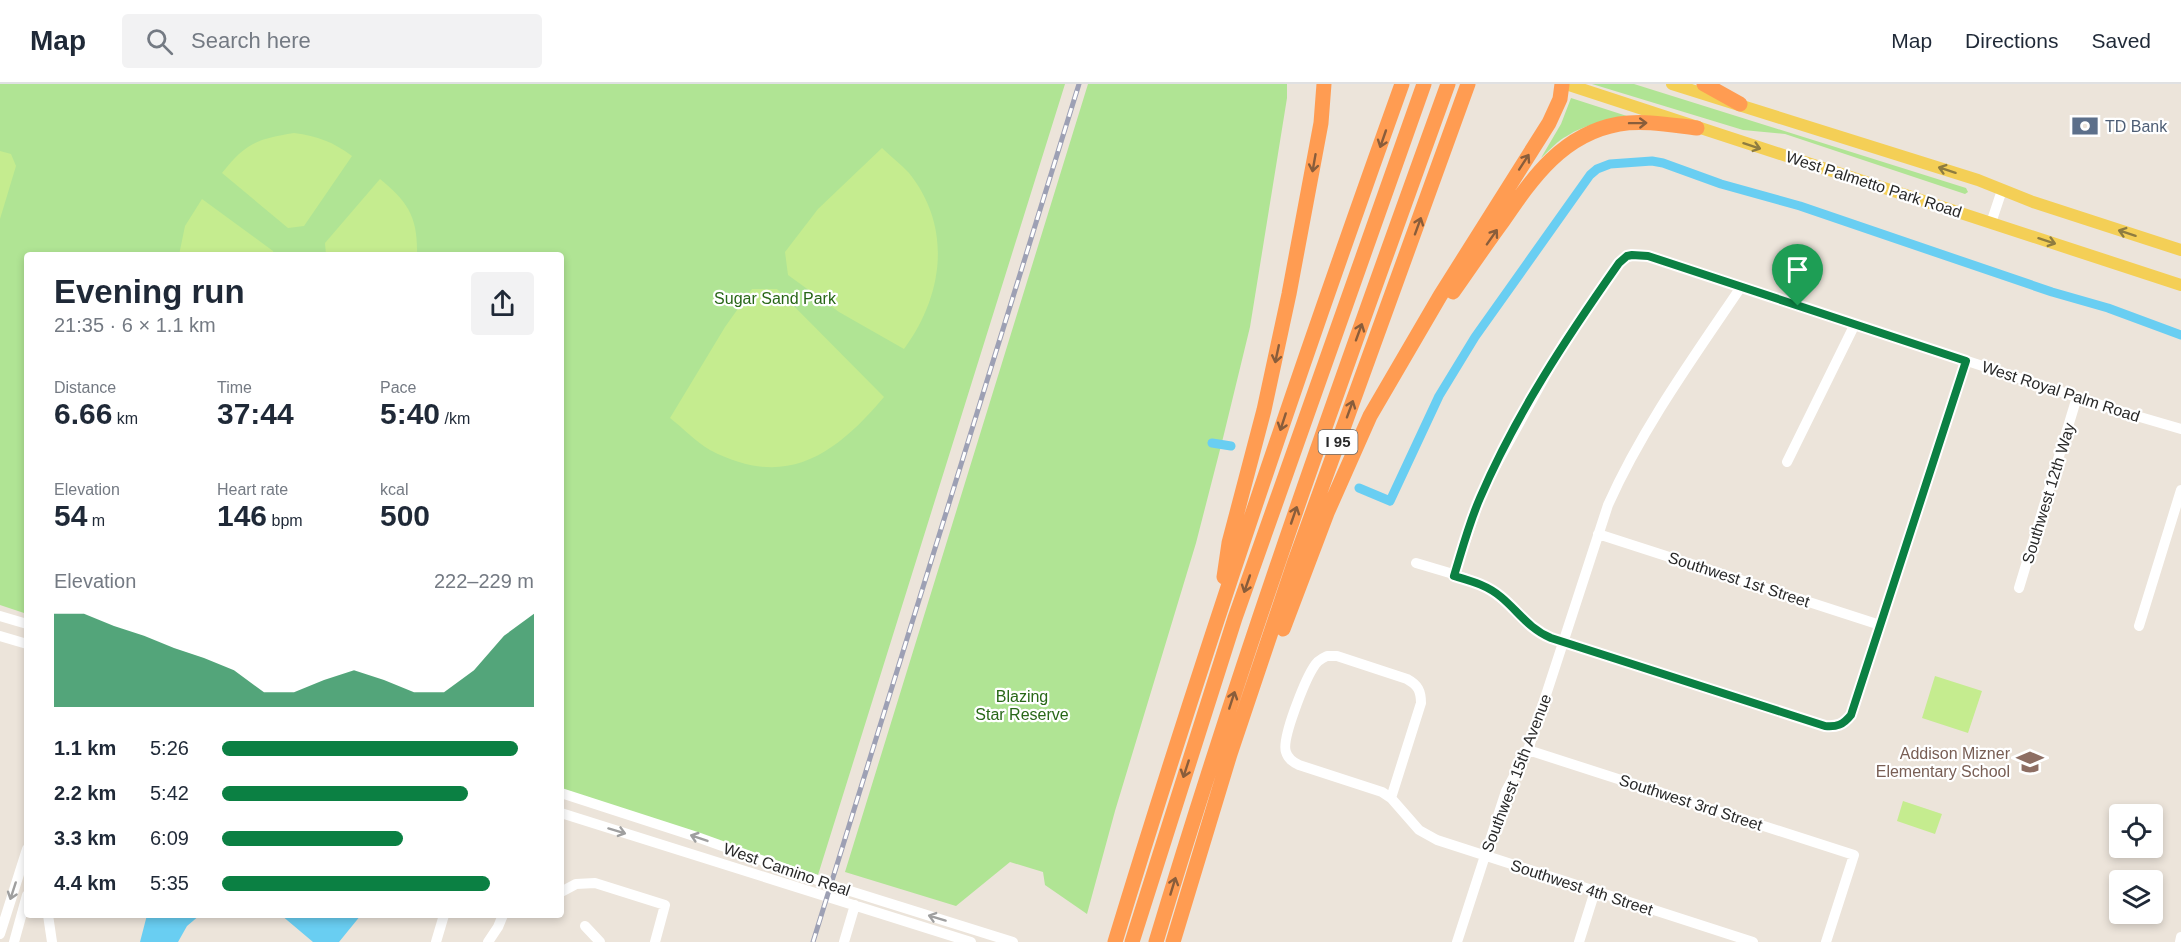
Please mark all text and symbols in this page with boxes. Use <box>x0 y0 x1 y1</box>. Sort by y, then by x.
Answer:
search box <box>122 14 542 68</box>
text: Map <box>30 25 86 56</box>
icon: search <box>143 25 176 58</box>
text: Search here <box>191 28 311 53</box>
text: Map <box>1891 29 1932 52</box>
text: Directions <box>1965 29 2058 52</box>
text: Saved <box>2091 29 2151 52</box>
bank icon: TD Bank <box>2070 111 2100 141</box>
one-way arrow <box>1628 117 1648 129</box>
place label: TD Bank <box>2105 118 2168 135</box>
one-way arrow <box>1376 129 1387 148</box>
one-way arrow <box>1742 141 1761 152</box>
street label: West Palmetto Park Road <box>1784 148 1964 221</box>
one-way arrow <box>1308 152 1319 172</box>
one-way arrow <box>1517 154 1530 171</box>
one-way arrow <box>1938 164 1957 175</box>
one-way arrow <box>1413 217 1424 236</box>
one-way arrow <box>2118 226 2137 237</box>
one-way arrow <box>1486 229 1498 245</box>
one-way arrow <box>2037 236 2056 247</box>
pin <box>1772 244 1823 306</box>
icon: arrive <box>1781 253 1814 286</box>
button: share <box>471 272 534 335</box>
text: Evening run <box>54 273 245 310</box>
park label: Sugar Sand Park <box>714 290 837 307</box>
text: 21:35 · 6 × 1.1 km <box>54 314 216 336</box>
one-way arrow <box>1354 323 1365 341</box>
one-way arrow <box>1271 344 1282 363</box>
street label: West Royal Palm Road <box>1980 358 2142 425</box>
text: Distance <box>54 379 116 396</box>
text: Time <box>217 379 252 396</box>
text: Pace <box>380 379 416 396</box>
text: 6.66 <box>54 397 112 430</box>
text: 37:44 <box>217 397 294 430</box>
text: 5:40 <box>380 397 440 430</box>
one-way arrow <box>1346 400 1357 419</box>
text: km <box>112 410 138 427</box>
text: /km <box>440 410 470 427</box>
one-way arrow <box>1277 412 1288 431</box>
street label: Southwest 12th Way <box>2019 421 2078 566</box>
road number: I 95 <box>1318 430 1358 454</box>
text: Elevation <box>54 481 120 498</box>
text: Heart rate <box>217 481 288 498</box>
text: kcal <box>380 481 408 498</box>
text: 54 <box>54 499 87 532</box>
text: 146 <box>217 499 267 532</box>
text: 500 <box>380 499 430 532</box>
one-way arrow <box>1289 506 1300 525</box>
text: m <box>87 512 105 529</box>
text: bpm <box>267 512 303 529</box>
street label: Southwest 1st Street <box>1666 549 1812 611</box>
text: Elevation <box>54 570 136 592</box>
text: 222–229 m <box>434 570 534 592</box>
one-way arrow <box>1241 574 1252 593</box>
park label: Blazing Star Reserve <box>975 688 1069 723</box>
one-way arrow <box>1227 691 1238 710</box>
street label: Southwest 15th Avenue <box>1478 692 1555 855</box>
text: 1.1 km <box>54 737 116 759</box>
text: 5:26 <box>150 737 189 759</box>
place label: Addison Mizner Elementary School <box>1876 745 2011 780</box>
school or university icon: Addison Mizner Elementary School <box>2015 747 2045 777</box>
one-way arrow <box>1180 759 1191 778</box>
street label: Southwest 3rd Street <box>1617 771 1765 834</box>
text: 2.2 km <box>54 782 116 804</box>
text: 5:42 <box>150 782 189 804</box>
map controls <box>2109 804 2163 924</box>
button: locate <box>2109 804 2163 858</box>
one-way arrow <box>607 826 626 837</box>
text: 3.3 km <box>54 827 116 849</box>
text: 6:09 <box>150 827 189 849</box>
one-way arrow <box>691 832 709 843</box>
street label: West Camino Real <box>721 840 853 899</box>
street label: Southwest 4th Street <box>1509 856 1656 919</box>
button: layers <box>2109 870 2163 924</box>
text: 4.4 km <box>54 872 116 894</box>
text: 5:35 <box>150 872 189 894</box>
one-way arrow <box>1168 877 1179 896</box>
one-way arrow <box>7 881 18 900</box>
one-way arrow <box>928 912 947 923</box>

